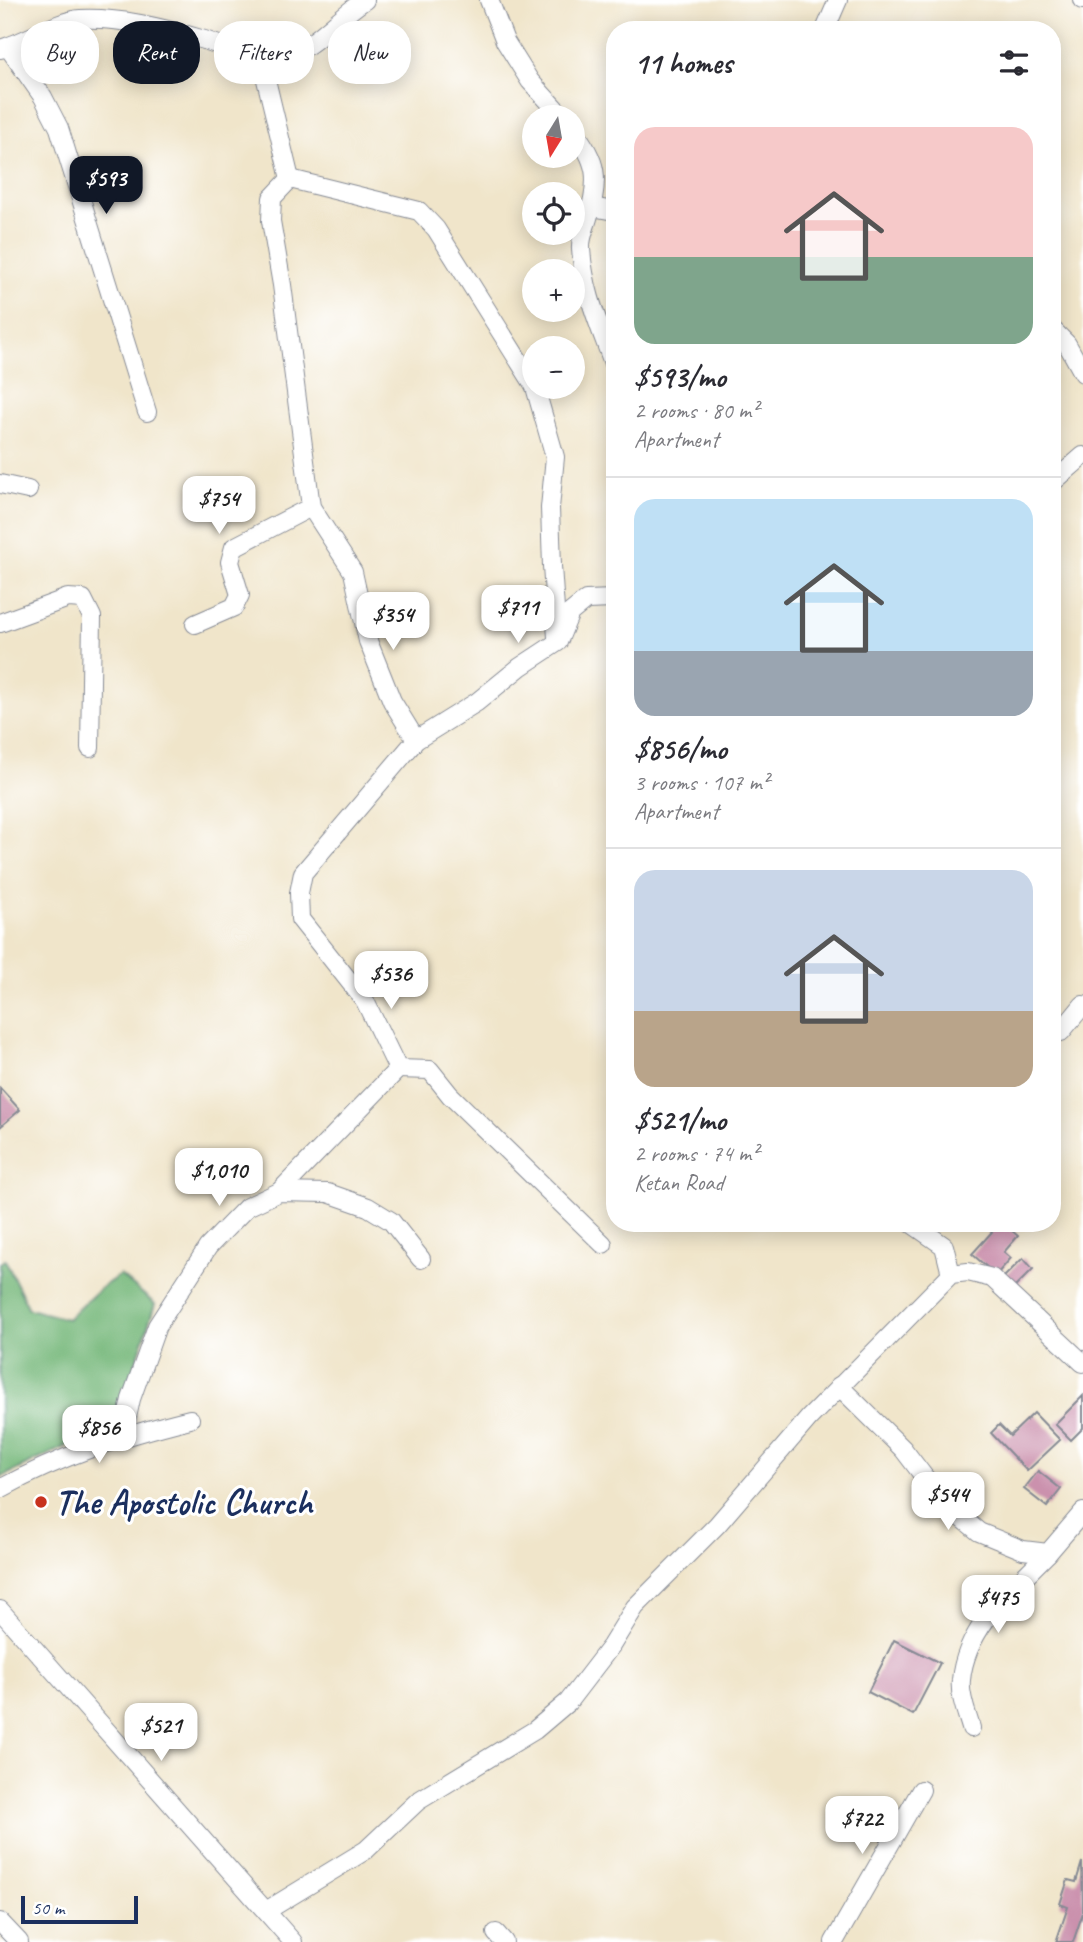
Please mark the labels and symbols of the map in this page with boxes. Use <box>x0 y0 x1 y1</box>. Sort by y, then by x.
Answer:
north arrow <box>522 105 584 168</box>
pin: $593 <box>65 156 147 216</box>
pin: $754 <box>178 476 260 536</box>
pin: $711 <box>477 586 559 645</box>
pin: $354 <box>352 592 434 652</box>
pin: $536 <box>350 951 432 1011</box>
pin: $1,010 <box>162 1148 276 1208</box>
pin: $856 <box>58 1406 140 1465</box>
pin: $544 <box>907 1472 989 1532</box>
place label: The Apostolic Church <box>55 1480 314 1525</box>
marker: The Apostolic Church <box>33 1494 49 1510</box>
pin: $475 <box>957 1576 1039 1635</box>
pin: $521 <box>120 1704 202 1763</box>
pin: $722 <box>821 1797 903 1856</box>
scale bar <box>21 1893 138 1925</box>

